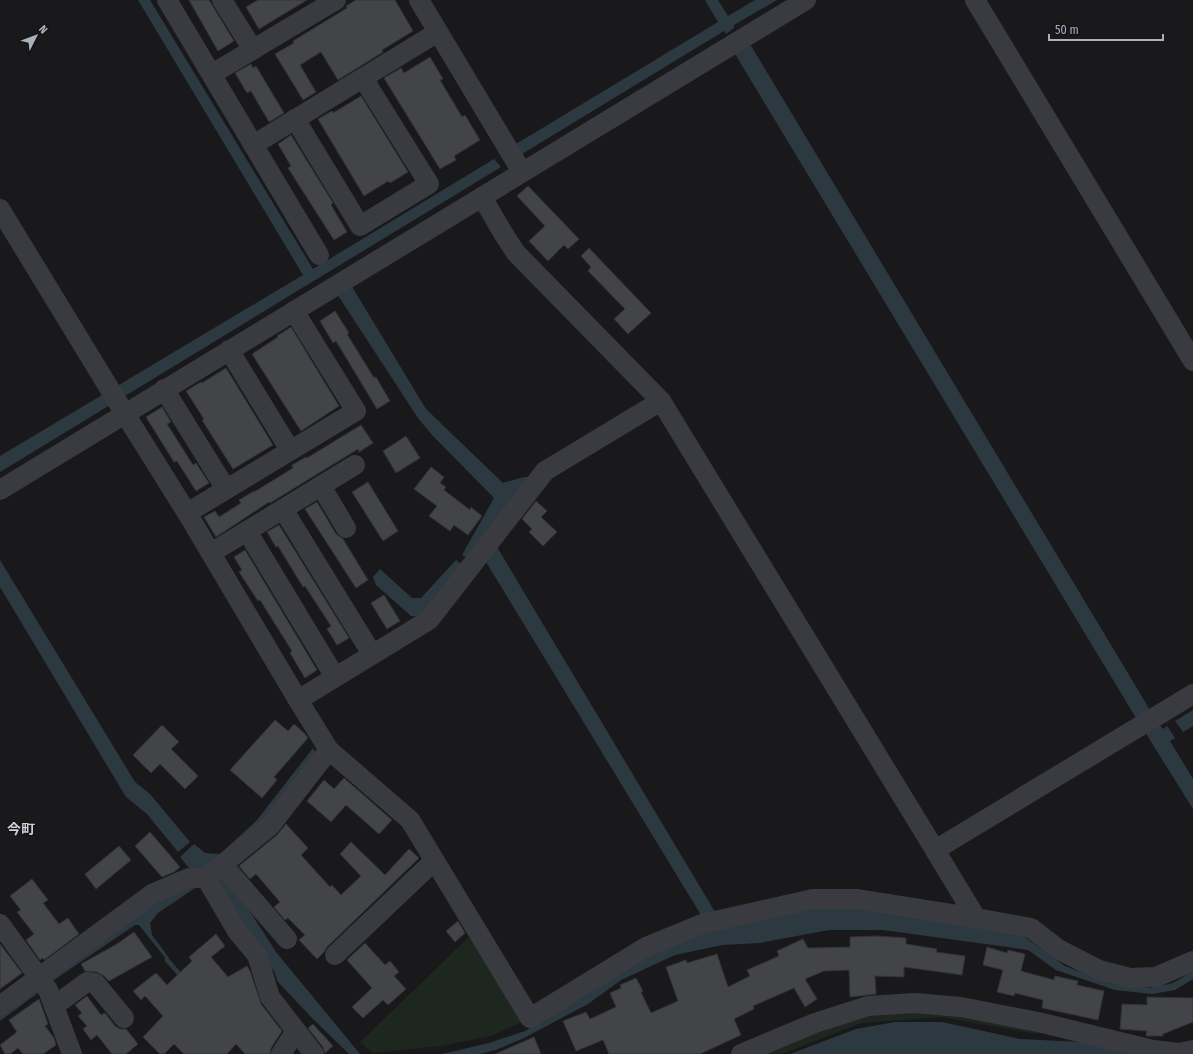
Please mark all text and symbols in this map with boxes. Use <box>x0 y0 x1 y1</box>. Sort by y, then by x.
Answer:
north arrow <box>16 16 56 56</box>
scale bar <box>1049 16 1163 42</box>
text: N <box>36 23 50 36</box>
text: 50 m <box>1055 23 1079 37</box>
district label: 今町 <box>7 821 35 838</box>

